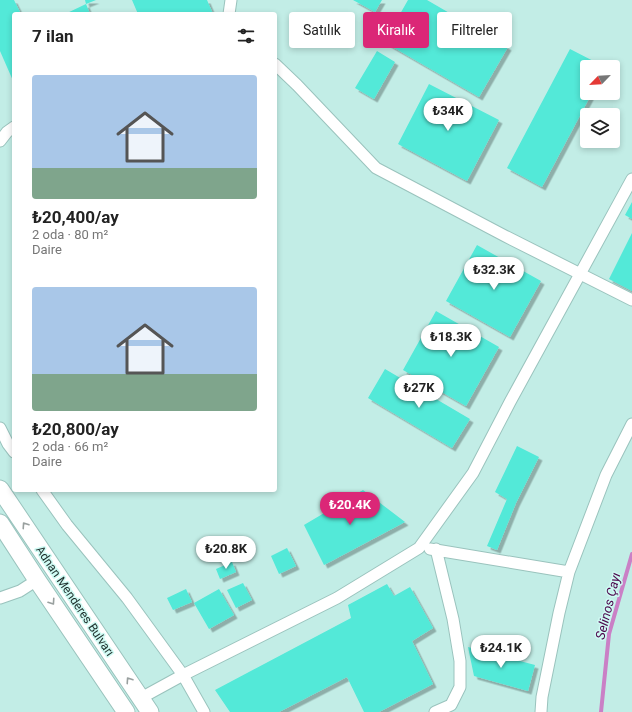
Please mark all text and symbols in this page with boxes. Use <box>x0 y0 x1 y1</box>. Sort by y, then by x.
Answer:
chip: Satılık <box>289 12 355 48</box>
chip: Kiralık <box>363 12 429 48</box>
chip: Filtreler <box>437 12 512 48</box>
icon: filters <box>235 25 257 47</box>
text: 7 ilan <box>32 26 74 46</box>
north arrow <box>580 60 620 100</box>
map controls <box>580 60 620 148</box>
pin: ₺34K <box>424 98 472 132</box>
icon: home <box>109 101 181 173</box>
text: ₺34K <box>433 103 463 118</box>
button: layers <box>580 108 620 148</box>
text: ₺20,400/ay <box>32 207 119 227</box>
text: 2 oda · 80 m² <box>32 227 108 242</box>
text: Daire <box>32 242 62 257</box>
pin: ₺32.3K <box>461 257 527 291</box>
text: ₺32.3K <box>473 262 515 277</box>
icon: home <box>109 313 181 385</box>
pin: ₺18.3K <box>418 324 484 358</box>
text: ₺18.3K <box>430 329 472 344</box>
pin: ₺27K <box>395 375 443 409</box>
text: ₺27K <box>404 380 434 395</box>
text: ₺20,800/ay <box>32 419 119 439</box>
text: 2 oda · 66 m² <box>32 439 108 454</box>
text: Daire <box>32 454 62 469</box>
pin: ₺20.4K <box>317 492 383 526</box>
text: ₺20.4K <box>329 497 371 512</box>
one-way arrow <box>22 523 29 530</box>
pin: ₺20.8K <box>193 536 259 570</box>
text: ₺20.8K <box>205 541 247 556</box>
street label: Adnan Menderes Bulvarı <box>33 543 117 659</box>
water label: Selinos Çayı <box>592 571 624 641</box>
one-way arrow <box>47 598 54 605</box>
pin: ₺24.1K <box>468 635 534 669</box>
text: ₺24.1K <box>480 640 522 655</box>
one-way arrow <box>126 677 133 684</box>

